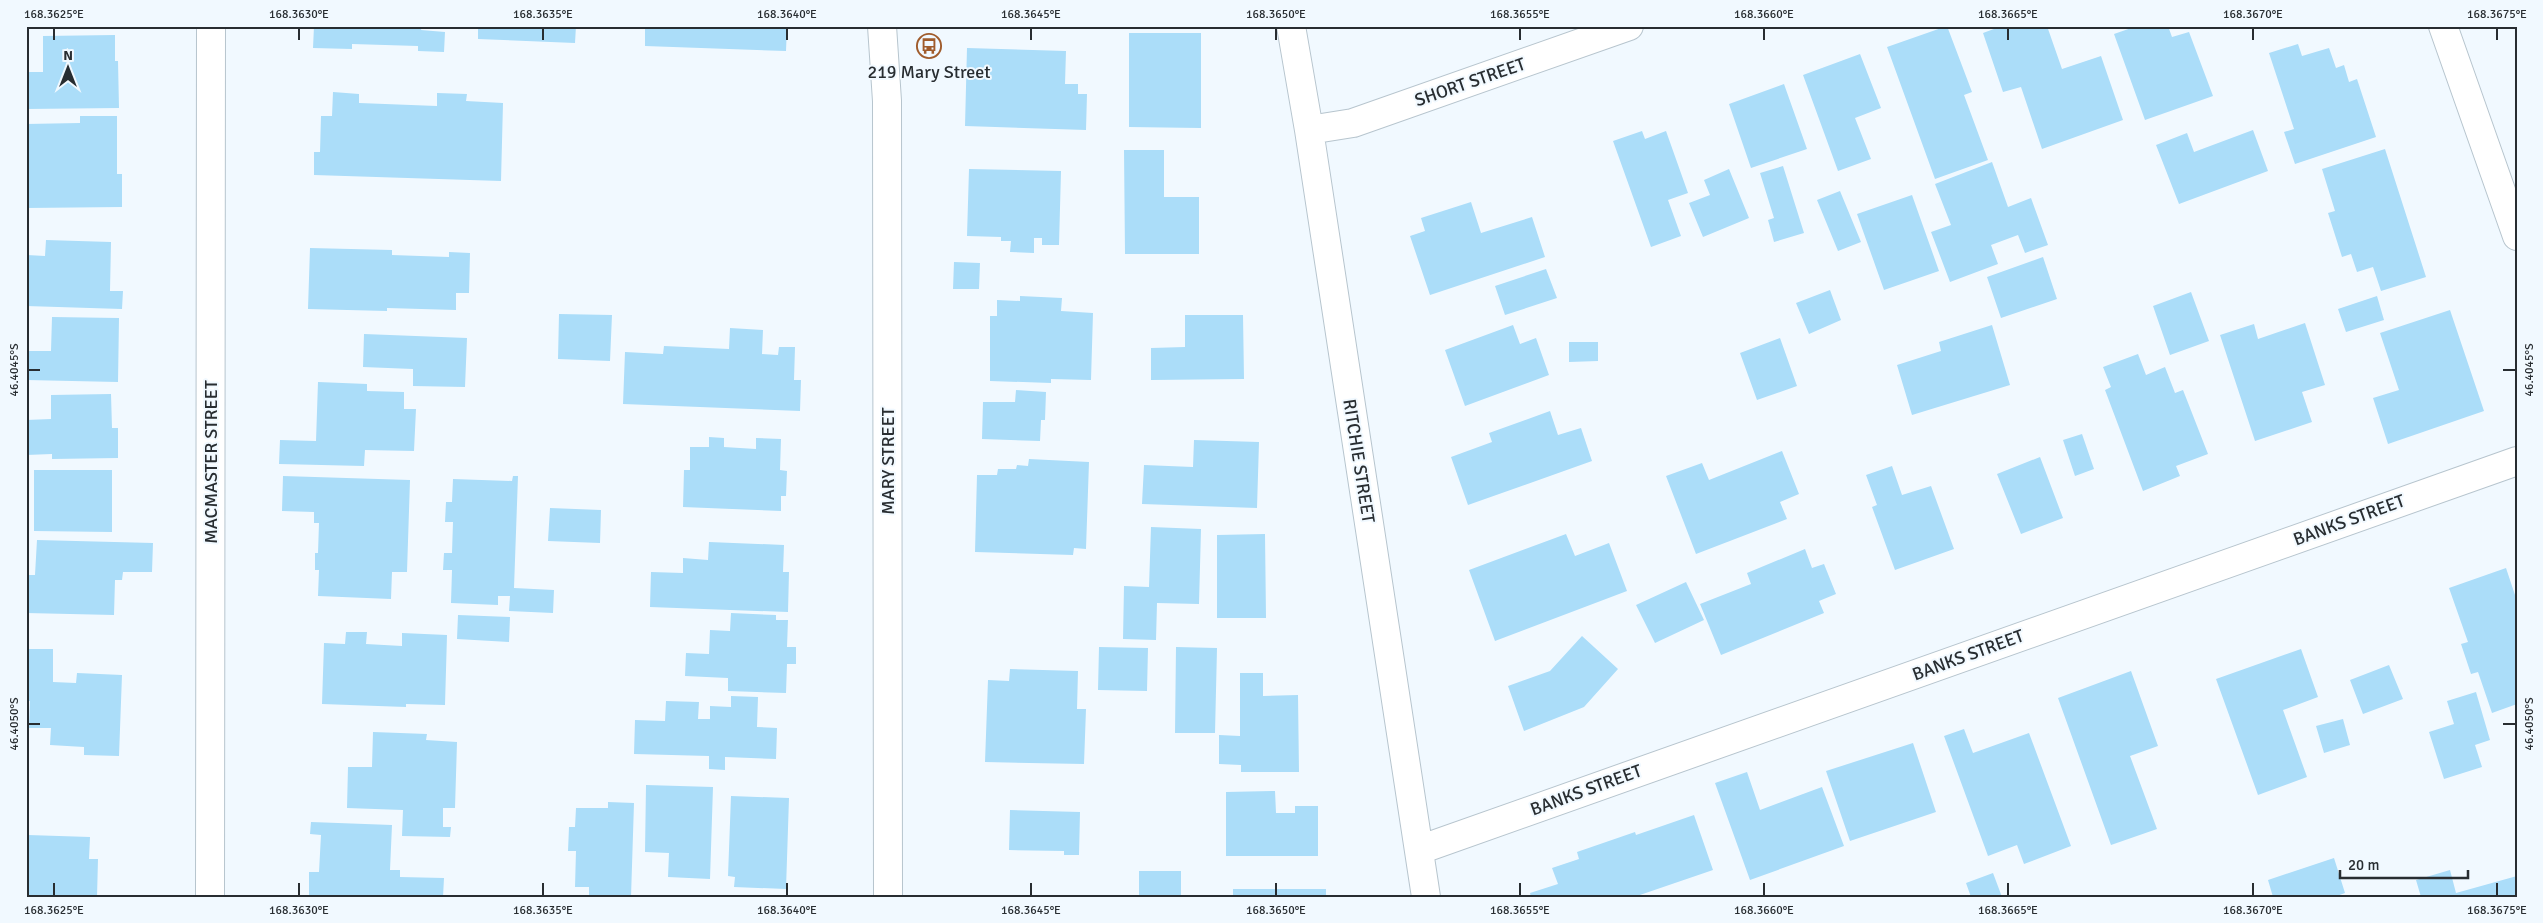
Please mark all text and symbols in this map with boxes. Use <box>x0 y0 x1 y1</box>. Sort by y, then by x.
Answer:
text: 168.3625°E <box>24 7 84 22</box>
text: 168.3630°E <box>269 7 329 22</box>
text: 168.3635°E <box>513 7 573 22</box>
text: 168.3640°E <box>757 7 817 22</box>
text: 168.3645°E <box>1001 7 1061 22</box>
text: 168.3650°E <box>1246 7 1306 22</box>
text: 168.3655°E <box>1490 7 1550 22</box>
text: 168.3660°E <box>1734 7 1794 22</box>
text: 168.3665°E <box>1978 7 2038 22</box>
text: 168.3670°E <box>2223 7 2283 22</box>
text: 168.3675°E <box>2467 7 2527 22</box>
bus stop icon: 219 Mary Street <box>916 33 942 59</box>
north arrow <box>42 42 92 92</box>
text: N <box>63 47 73 64</box>
street label: SHORT STREET <box>1412 53 1528 111</box>
place label: 219 Mary Street <box>867 61 991 83</box>
text: 46.4045°S <box>7 343 22 397</box>
text: 46.4045°S <box>2522 343 2537 397</box>
street label: MACMASTER STREET <box>200 380 222 544</box>
street label: RITCHIE STREET <box>1338 397 1380 525</box>
street label: MARY STREET <box>877 407 899 515</box>
street label: BANKS STREET <box>2290 490 2408 550</box>
street label: BANKS STREET <box>1909 625 2027 685</box>
text: 46.4050°S <box>7 697 22 751</box>
text: 46.4050°S <box>2522 697 2537 751</box>
street label: BANKS STREET <box>1527 760 1645 820</box>
scale bar <box>2340 848 2468 880</box>
text: 20 m <box>2348 856 2379 874</box>
text: 168.3625°E <box>24 903 84 918</box>
text: 168.3630°E <box>269 903 329 918</box>
text: 168.3635°E <box>513 903 573 918</box>
text: 168.3640°E <box>757 903 817 918</box>
text: 168.3645°E <box>1001 903 1061 918</box>
text: 168.3650°E <box>1246 903 1306 918</box>
text: 168.3655°E <box>1490 903 1550 918</box>
text: 168.3660°E <box>1734 903 1794 918</box>
text: 168.3665°E <box>1978 903 2038 918</box>
text: 168.3670°E <box>2223 903 2283 918</box>
text: 168.3675°E <box>2467 903 2527 918</box>

